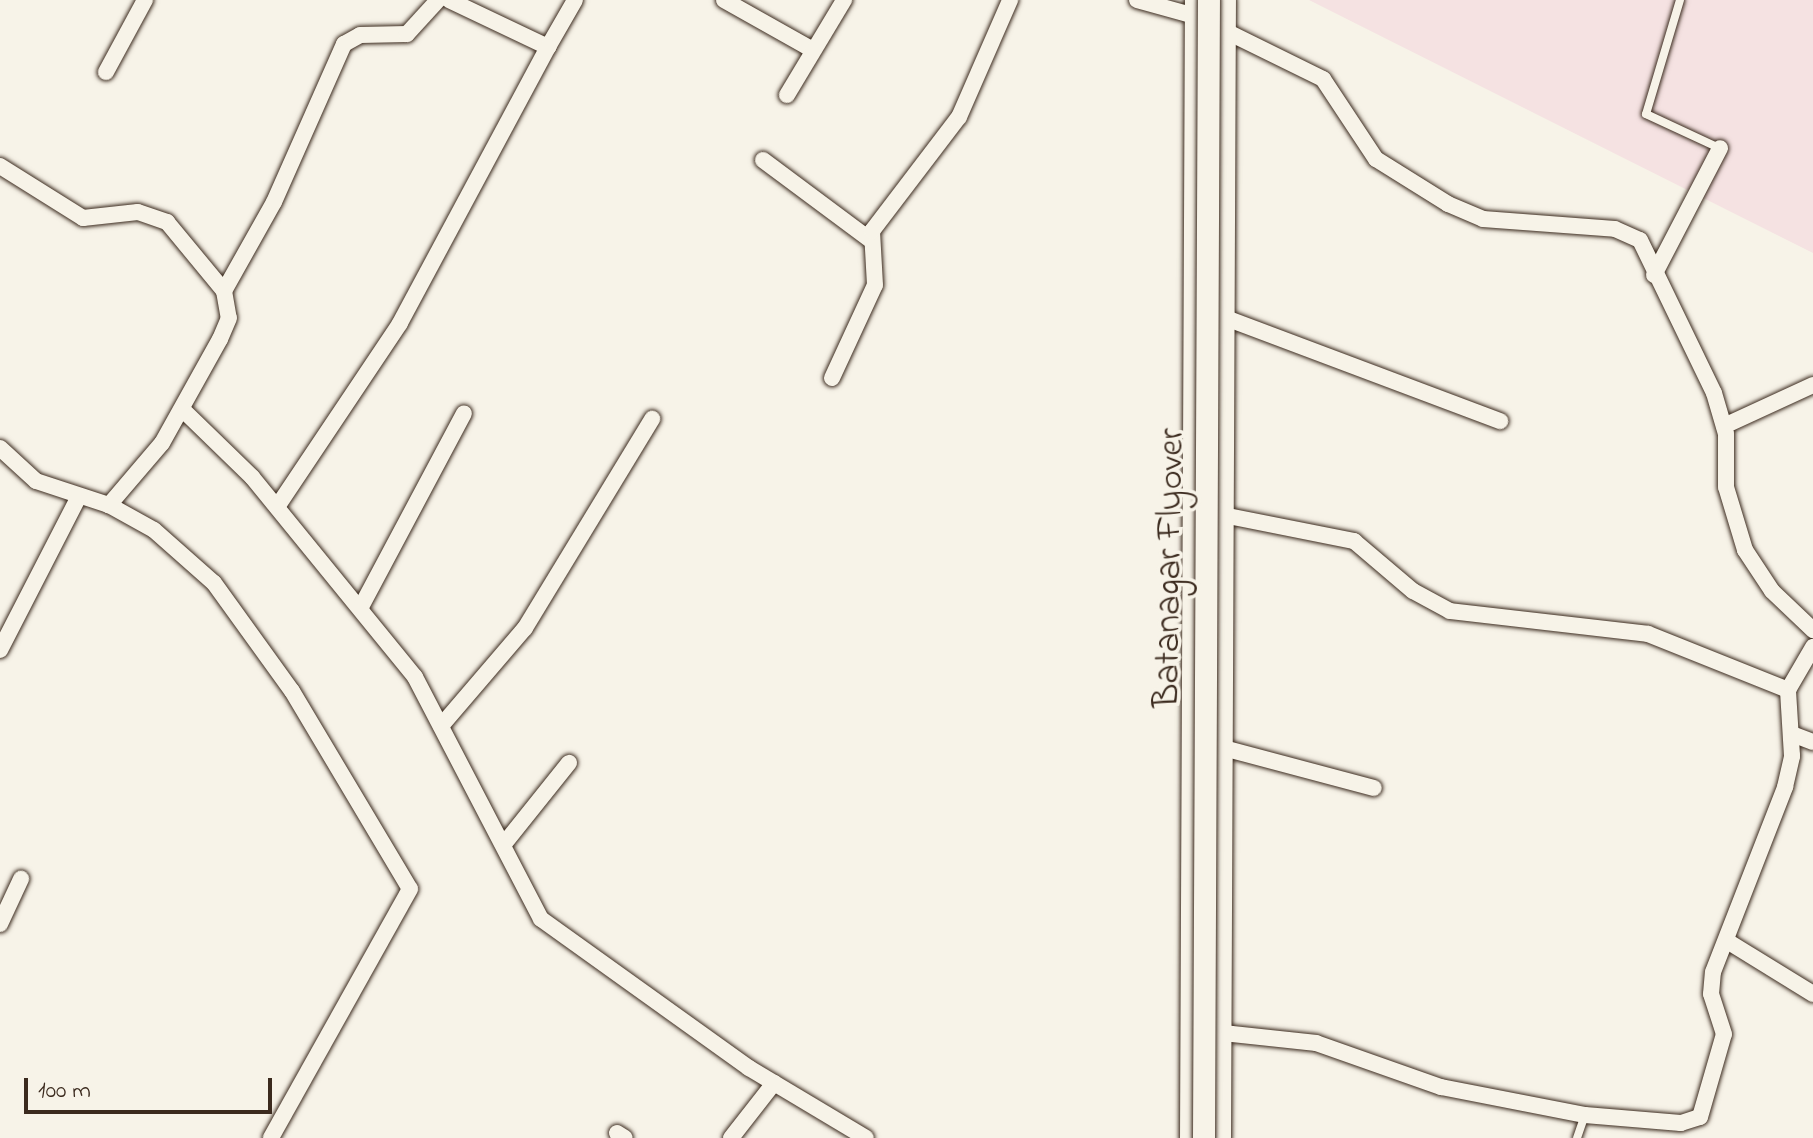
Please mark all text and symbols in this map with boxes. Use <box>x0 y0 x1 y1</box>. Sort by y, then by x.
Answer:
street label: Batanagar Flyover <box>1147 428 1195 708</box>
scale bar <box>28 1062 276 1112</box>
text: 100 m <box>38 1074 91 1109</box>

